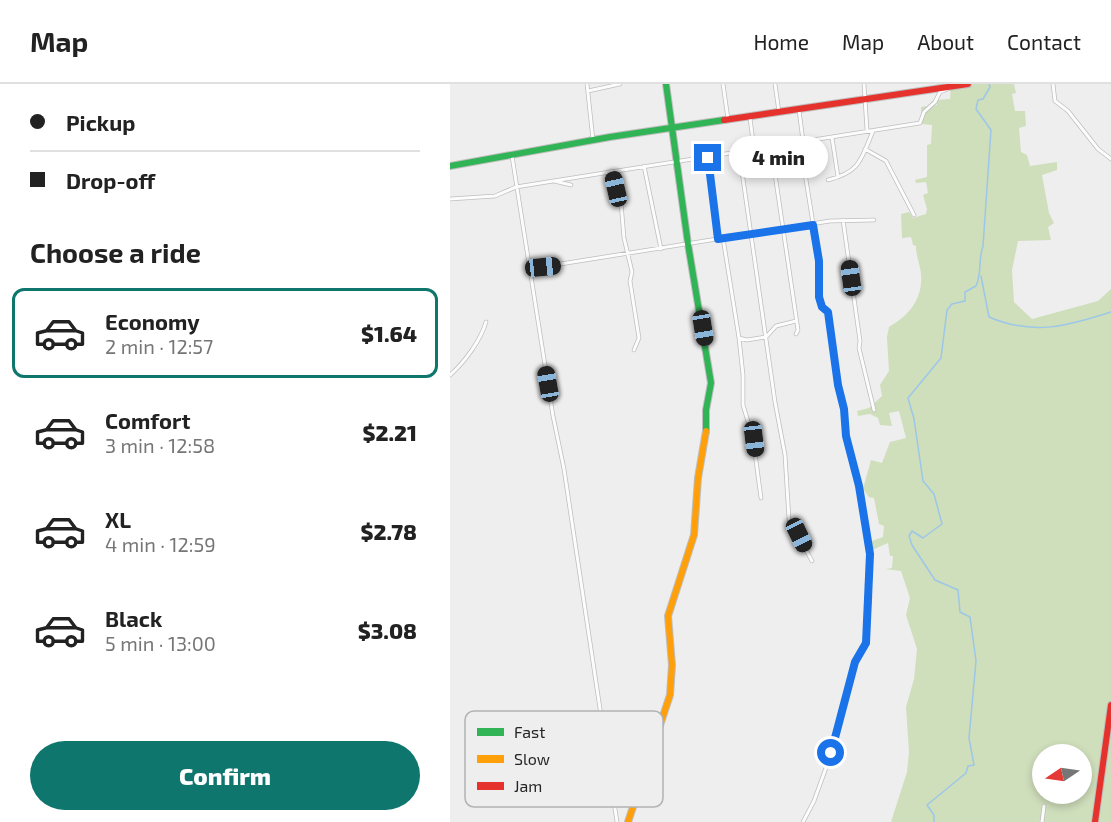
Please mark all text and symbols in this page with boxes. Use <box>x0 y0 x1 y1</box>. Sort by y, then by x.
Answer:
text: Map <box>30 24 88 58</box>
text: Home <box>753 29 809 54</box>
text: Map <box>842 29 884 54</box>
text: About <box>917 29 974 54</box>
text: Contact <box>1007 29 1081 54</box>
text: Pickup <box>66 109 135 135</box>
callout: 4 min <box>729 137 828 179</box>
route end <box>694 144 721 171</box>
text: 4 min <box>752 145 805 169</box>
text: Drop-off <box>66 167 155 193</box>
car <box>603 169 629 209</box>
text: Choose a ride <box>30 236 201 268</box>
car <box>524 256 562 278</box>
car <box>840 259 862 297</box>
icon: car <box>33 306 87 360</box>
text: Economy <box>105 308 200 334</box>
car <box>691 309 715 347</box>
text: $1.64 <box>361 320 417 346</box>
text: 2 min · 12:57 <box>105 334 213 358</box>
car <box>536 365 560 403</box>
icon: car <box>33 405 87 459</box>
text: Comfort <box>105 407 190 433</box>
text: $2.21 <box>363 419 417 445</box>
car <box>743 420 765 458</box>
text: 3 min · 12:58 <box>105 433 215 457</box>
icon: car <box>33 504 87 558</box>
text: XL <box>105 506 131 532</box>
car <box>783 515 815 555</box>
text: $2.78 <box>360 518 417 544</box>
text: 4 min · 12:59 <box>105 532 216 556</box>
icon: car <box>33 603 87 657</box>
text: Black <box>105 605 162 631</box>
text: $3.08 <box>358 617 417 643</box>
text: 5 min · 13:00 <box>105 631 216 655</box>
legend <box>465 711 663 807</box>
text: Fast <box>514 722 545 741</box>
route start <box>817 739 844 766</box>
button: Confirm <box>30 741 420 810</box>
north arrow <box>1032 744 1092 804</box>
map controls <box>1032 744 1092 804</box>
text: Slow <box>514 749 550 768</box>
text: Jam <box>514 776 542 795</box>

